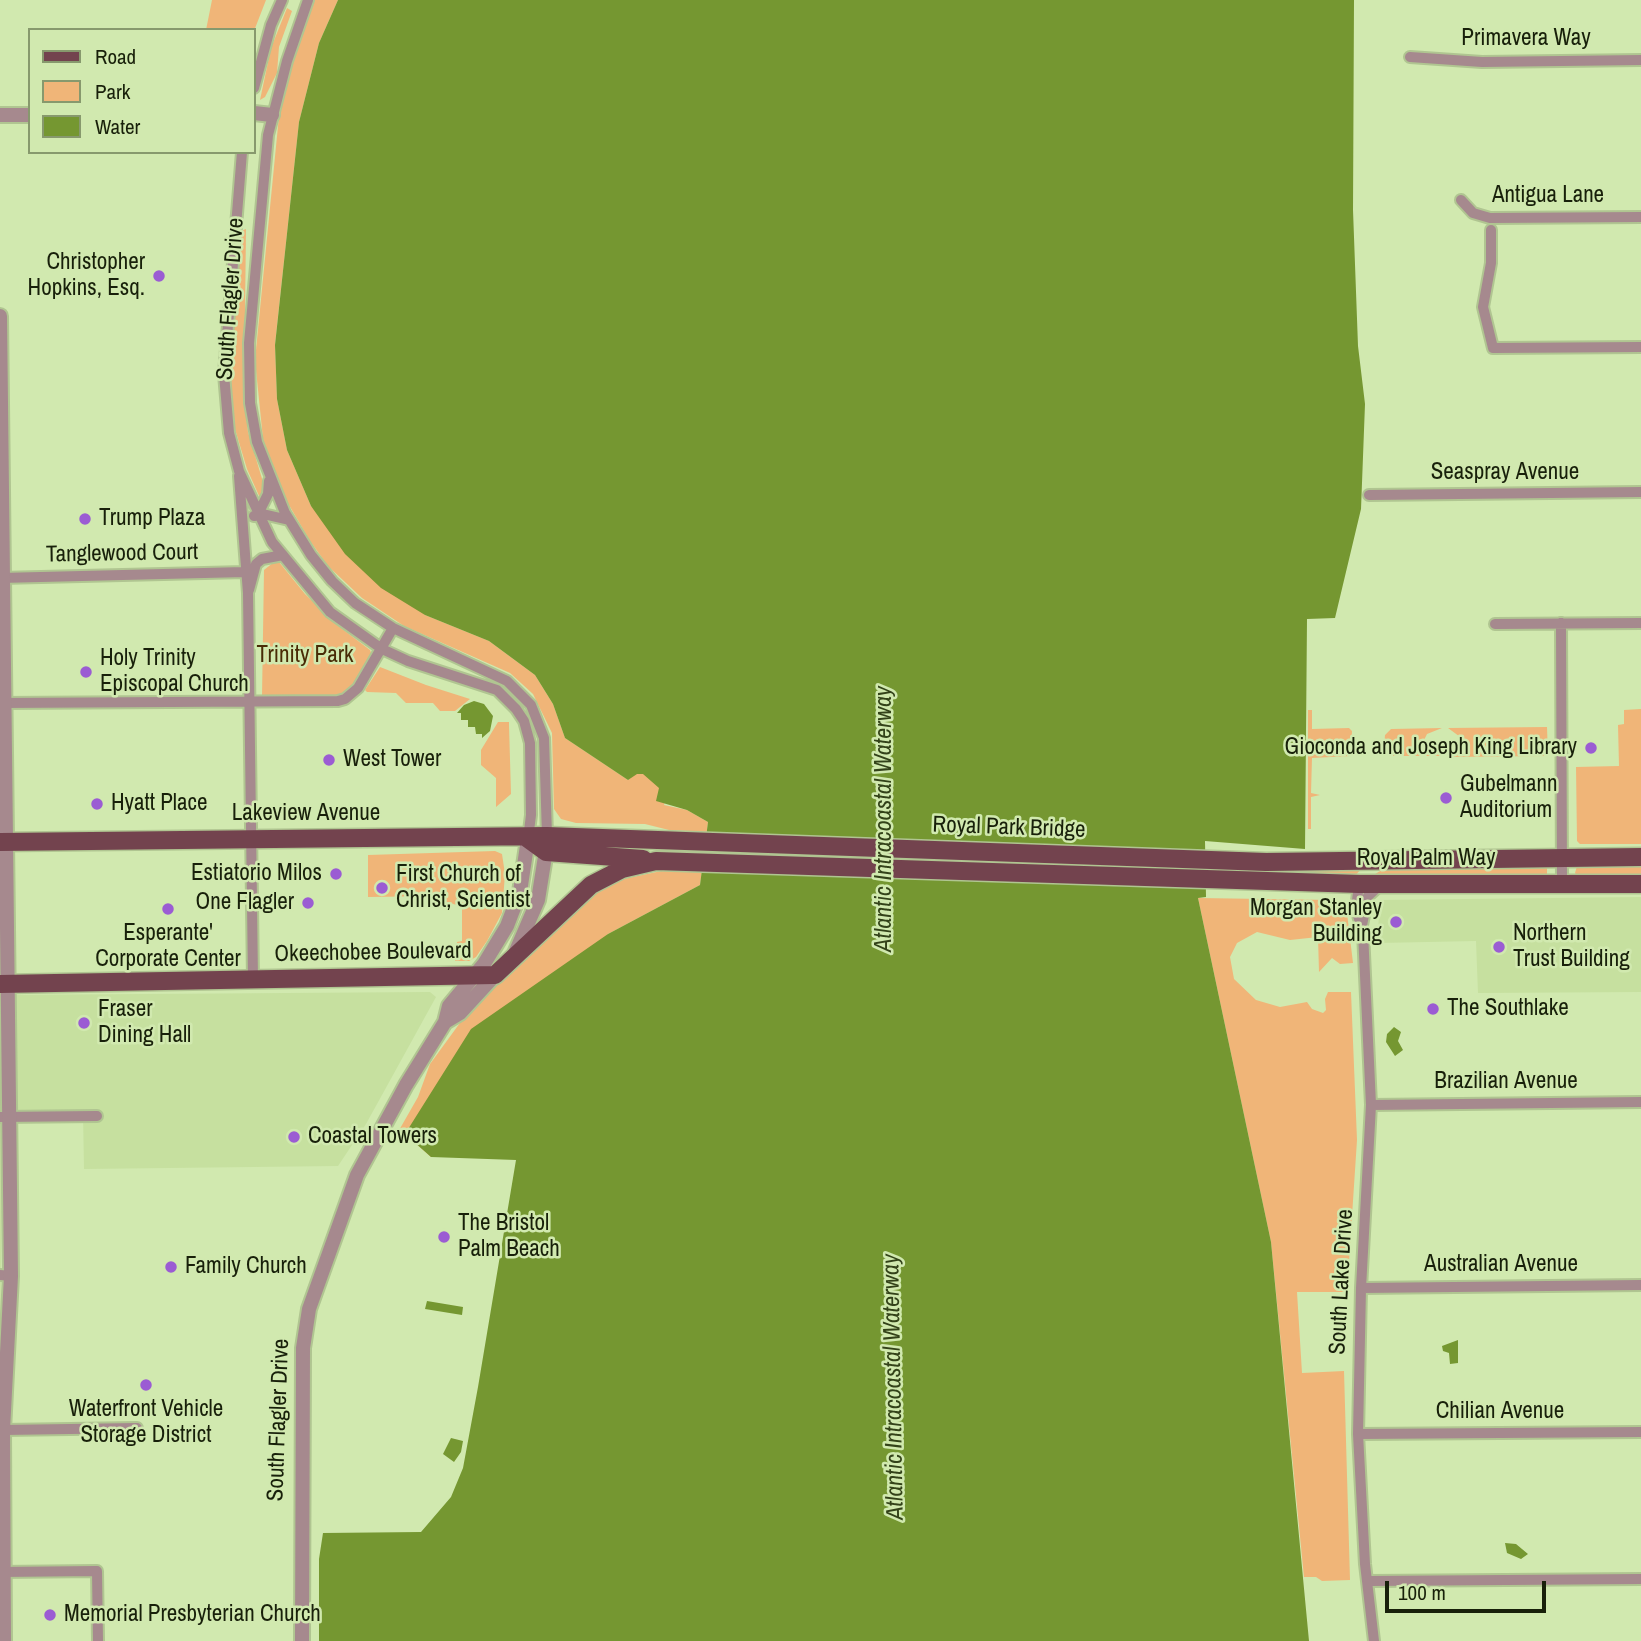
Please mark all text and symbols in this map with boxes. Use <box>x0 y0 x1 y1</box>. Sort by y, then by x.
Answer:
street label: Primavera Way <box>1461 25 1591 53</box>
legend <box>28 28 256 154</box>
text: Road <box>95 42 136 71</box>
text: Park <box>95 77 130 106</box>
text: Water <box>95 112 140 141</box>
street label: Antigua Lane <box>1492 182 1604 210</box>
street label: South Flagler Drive <box>212 217 250 381</box>
place label: Christopher Hopkins, Esq. <box>28 249 145 303</box>
marker: Christopher Hopkins, Esq. <box>151 268 167 284</box>
street label: Seaspray Avenue <box>1431 459 1579 487</box>
place label: Trump Plaza <box>99 505 205 533</box>
marker: Trump Plaza <box>77 511 93 527</box>
street label: Tanglewood Court <box>46 539 198 569</box>
park label: Trinity Park <box>257 642 353 670</box>
place label: Holy Trinity Episcopal Church <box>100 645 249 699</box>
marker: Holy Trinity Episcopal Church <box>78 664 94 680</box>
water label: Atlantic Intracoastal Waterway <box>871 686 899 952</box>
place label: Gioconda and Joseph King Library <box>1284 734 1577 762</box>
marker: Gioconda and Joseph King Library <box>1583 740 1599 756</box>
place label: West Tower <box>343 746 441 774</box>
marker: West Tower <box>321 752 337 768</box>
place label: Gubelmann Auditorium <box>1460 771 1557 825</box>
place label: Hyatt Place <box>111 790 207 818</box>
marker: Gubelmann Auditorium <box>1438 790 1454 806</box>
marker: Hyatt Place <box>89 796 105 812</box>
street label: Lakeview Avenue <box>232 800 380 828</box>
street label: Royal Park Bridge <box>932 812 1086 844</box>
street label: Royal Palm Way <box>1357 845 1495 873</box>
place label: Estiatorio Milos <box>191 860 322 888</box>
place label: First Church of Christ, Scientist <box>396 861 530 915</box>
marker: Estiatorio Milos <box>328 866 344 882</box>
marker: First Church of Christ, Scientist <box>374 880 390 896</box>
place label: One Flagler <box>195 889 294 917</box>
marker: One Flagler <box>300 895 316 911</box>
place label: Morgan Stanley Building <box>1250 895 1382 949</box>
marker: Esperante' Corporate Center <box>160 901 176 917</box>
marker: Morgan Stanley Building <box>1388 914 1404 930</box>
place label: Esperante' Corporate Center <box>95 920 241 974</box>
place label: Northern Trust Building <box>1513 920 1630 974</box>
street label: Okeechobee Boulevard <box>274 937 472 969</box>
marker: Northern Trust Building <box>1491 939 1507 955</box>
place label: The Southlake <box>1447 995 1569 1023</box>
place label: Fraser Dining Hall <box>98 996 191 1050</box>
marker: The Southlake <box>1425 1001 1441 1017</box>
marker: Fraser Dining Hall <box>76 1015 92 1031</box>
street label: Brazilian Avenue <box>1434 1068 1578 1096</box>
place label: Coastal Towers <box>308 1123 437 1151</box>
marker: Coastal Towers <box>286 1129 302 1145</box>
street label: South Lake Drive <box>1324 1209 1360 1355</box>
place label: The Bristol Palm Beach <box>458 1210 560 1264</box>
marker: The Bristol Palm Beach <box>436 1229 452 1245</box>
street label: Australian Avenue <box>1424 1251 1578 1279</box>
place label: Family Church <box>185 1253 307 1281</box>
water label: Atlantic Intracoastal Waterway <box>877 1254 911 1520</box>
marker: Family Church <box>163 1259 179 1275</box>
street label: South Flagler Drive <box>262 1338 296 1502</box>
marker: Waterfront Vehicle Storage District <box>138 1377 154 1393</box>
place label: Waterfront Vehicle Storage District <box>69 1396 223 1450</box>
street label: Chilian Avenue <box>1436 1398 1564 1426</box>
scale bar <box>1389 1568 1550 1612</box>
text: 100 m <box>1398 1578 1446 1607</box>
place label: Memorial Presbyterian Church <box>64 1601 321 1629</box>
marker: Memorial Presbyterian Church <box>42 1607 58 1623</box>

